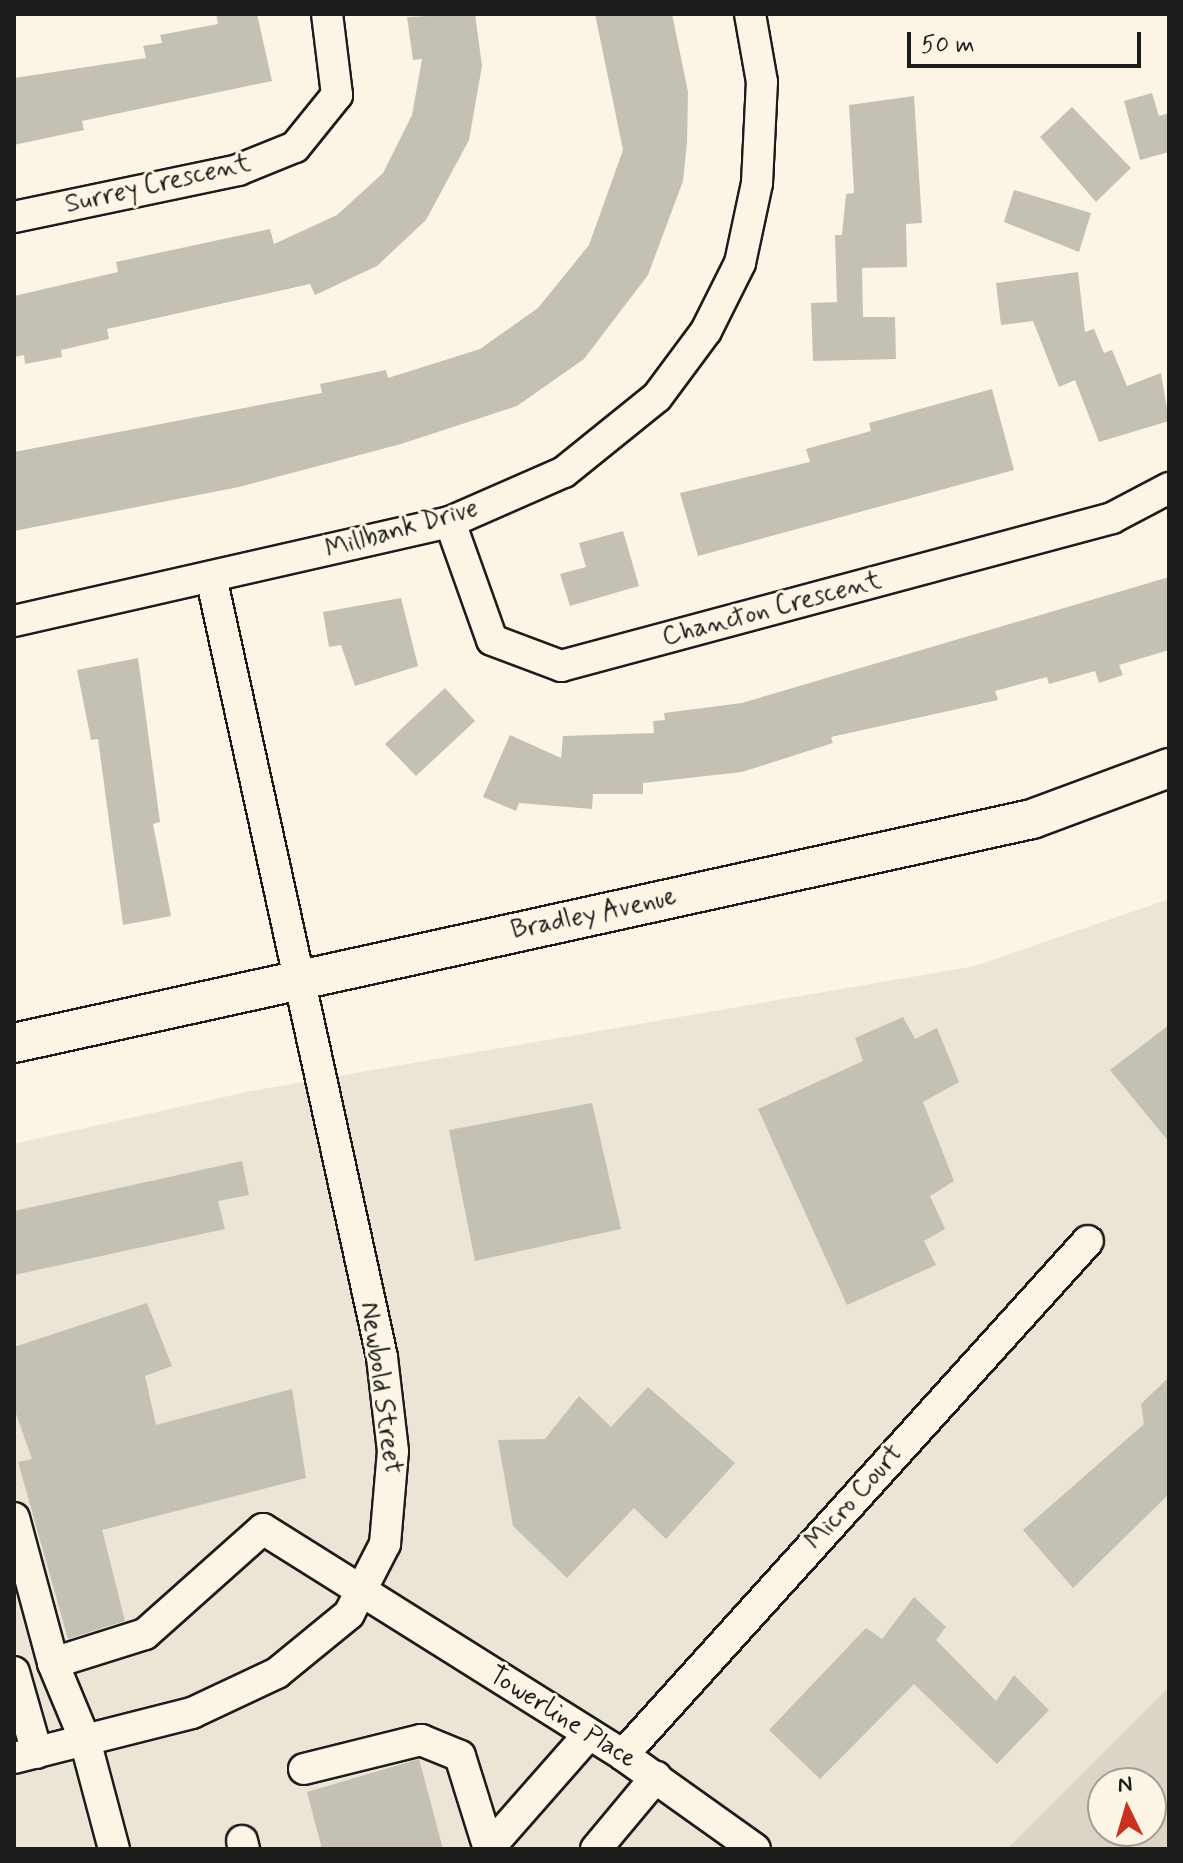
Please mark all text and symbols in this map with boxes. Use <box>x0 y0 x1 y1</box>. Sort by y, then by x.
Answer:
scale bar <box>911 16 1145 66</box>
text: 50 m <box>921 30 975 61</box>
street label: Surrey Crescent <box>67 150 249 220</box>
street label: Millbank Drive <box>322 493 482 567</box>
street label: Chancton Crescent <box>664 567 880 653</box>
street label: Bradley Avenue <box>505 882 683 948</box>
street label: Newbold Street <box>353 1301 407 1475</box>
street label: Micro Court <box>800 1439 910 1557</box>
street label: Towerline Place <box>482 1660 642 1776</box>
north arrow <box>1087 1767 1167 1847</box>
text: N <box>1117 1770 1134 1800</box>

